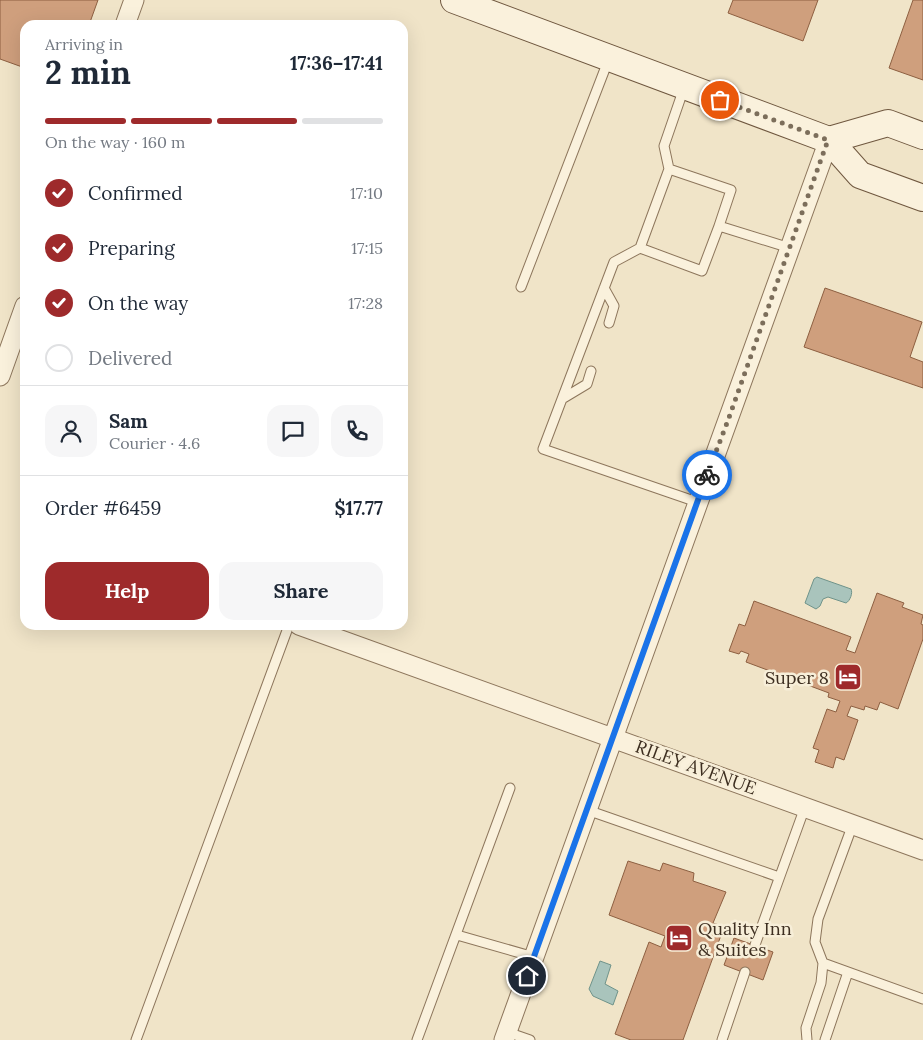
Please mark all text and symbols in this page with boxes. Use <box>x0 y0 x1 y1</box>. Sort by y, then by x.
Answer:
text: Arriving in <box>45 34 123 54</box>
text: 17:36–17:41 <box>290 51 383 75</box>
text: 2 min <box>45 52 131 93</box>
pin <box>699 79 741 121</box>
icon: bag <box>706 86 734 114</box>
text: On the way · 160 m <box>45 132 185 152</box>
icon: check <box>45 179 73 207</box>
text: Confirmed <box>88 181 183 205</box>
text: 17:10 <box>350 183 383 203</box>
icon: check <box>45 234 73 262</box>
text: Preparing <box>88 236 175 260</box>
text: 17:15 <box>351 238 383 258</box>
icon: check <box>45 289 73 317</box>
text: On the way <box>88 291 188 315</box>
text: 17:28 <box>348 293 383 313</box>
text: Delivered <box>88 346 172 370</box>
button: person <box>45 405 97 457</box>
button: chat <box>267 405 319 457</box>
button: phone <box>331 405 383 457</box>
text: Sam <box>109 409 148 433</box>
text: Courier · 4.6 <box>109 433 200 453</box>
courier <box>682 450 732 500</box>
icon: bike <box>693 461 721 489</box>
text: Order #6459 <box>45 496 161 520</box>
text: $17.77 <box>334 496 383 520</box>
button: Help <box>45 562 209 620</box>
button: Share <box>219 562 383 620</box>
hotel icon: Super 8 <box>833 662 863 692</box>
place label: Super 8 <box>765 666 829 689</box>
street label: RILEY AVENUE <box>632 734 760 800</box>
place label: Quality Inn & Suites <box>698 917 792 961</box>
hotel icon: Quality Inn & Suites <box>664 923 694 953</box>
pin <box>506 955 548 997</box>
icon: home <box>513 962 541 990</box>

